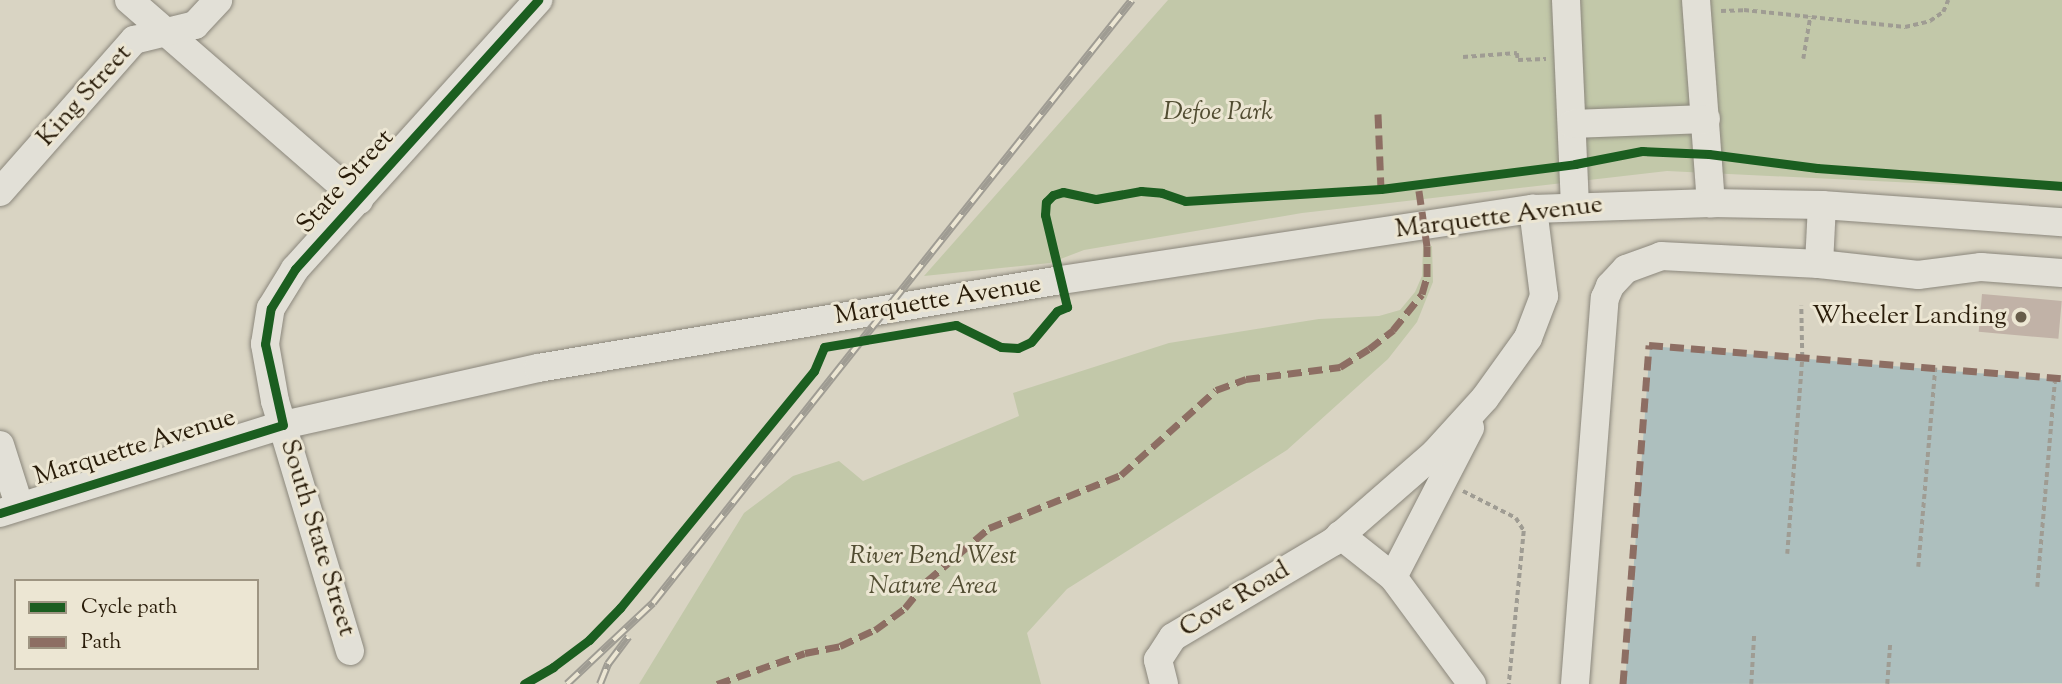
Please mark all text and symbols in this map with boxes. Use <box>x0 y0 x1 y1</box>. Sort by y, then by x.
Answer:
street label: King Street <box>31 38 139 154</box>
park label: Defoe Park <box>1163 97 1273 129</box>
street label: State Street <box>291 123 401 241</box>
street label: Marquette Avenue <box>1393 190 1605 246</box>
street label: Marquette Avenue <box>832 269 1044 333</box>
place label: Wheeler Landing <box>1812 301 2007 333</box>
marker: Wheeler Landing <box>2013 309 2029 325</box>
street label: Marquette Avenue <box>31 403 239 493</box>
street label: South State Street <box>272 436 362 640</box>
park label: River Bend West Nature Area <box>849 541 1017 602</box>
street label: Cove Road <box>1174 555 1296 645</box>
legend <box>14 579 259 670</box>
text: Cycle path <box>81 593 178 623</box>
text: Path <box>81 628 122 658</box>

